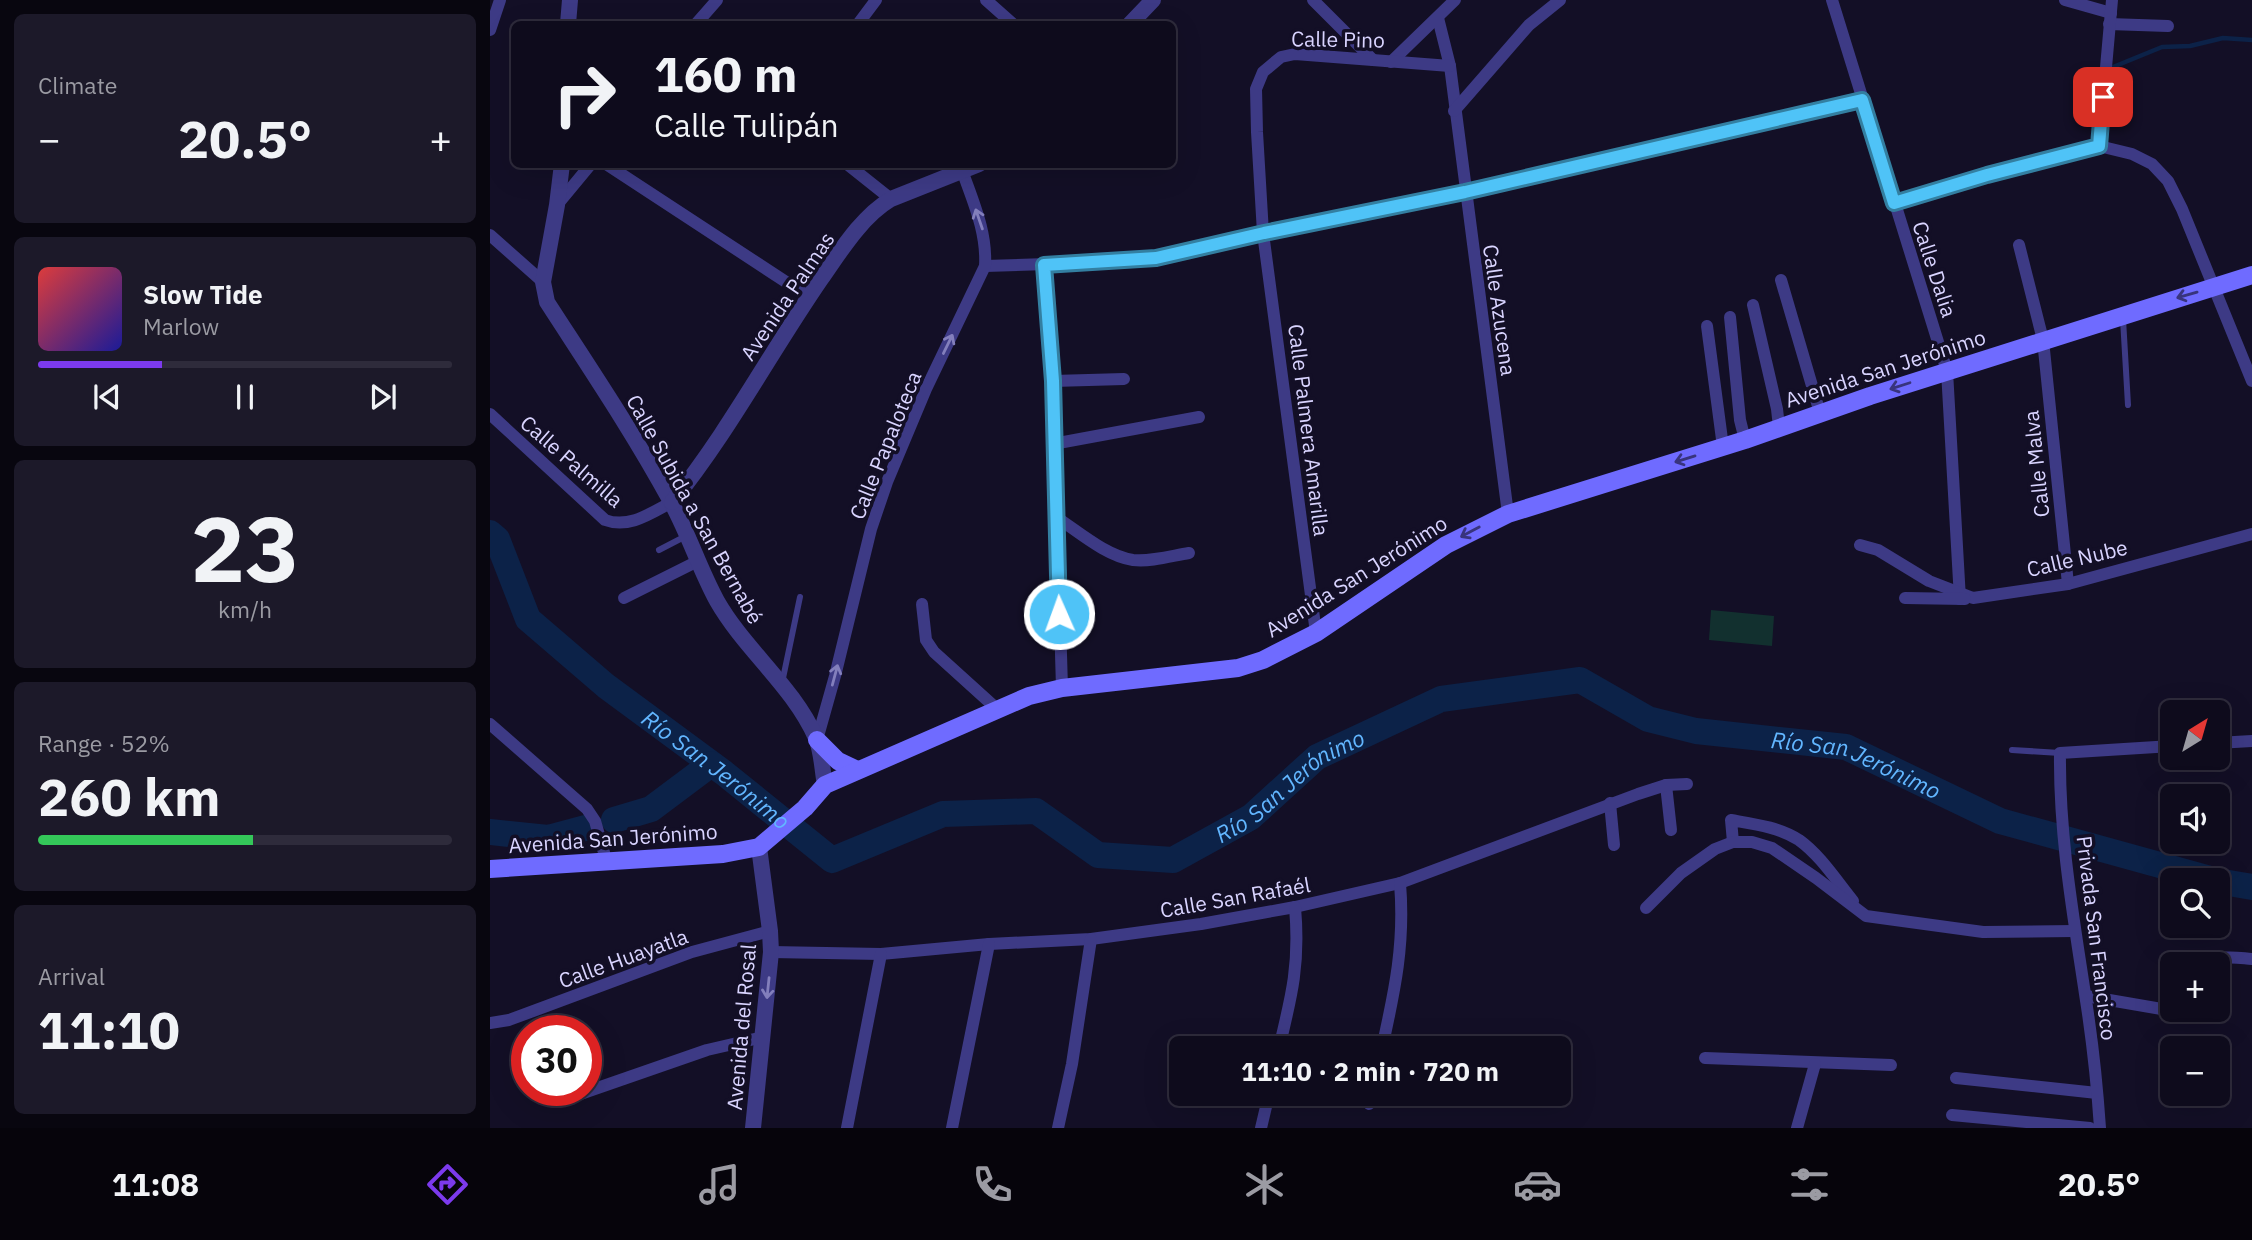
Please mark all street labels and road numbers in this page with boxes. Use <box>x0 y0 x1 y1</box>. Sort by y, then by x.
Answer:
street label: Calle Pino <box>1291 24 1385 54</box>
street label: Calle Dalia <box>1906 217 1964 321</box>
street label: Avenida Palmas <box>734 226 840 366</box>
street label: Calle Azucena <box>1477 242 1523 378</box>
street label: Calle Palmera Amarilla <box>1282 322 1336 538</box>
street label: Avenida San Jerónimo <box>1781 322 1989 414</box>
street label: Calle Papaloteca <box>843 367 927 523</box>
street label: Calle Subida a San Bernabé <box>620 389 770 629</box>
street label: Calle Palmilla <box>515 409 629 513</box>
street label: Calle Malva <box>2016 409 2056 519</box>
street label: Avenida San Jerónimo <box>1260 509 1452 643</box>
street label: Calle Nube <box>2024 533 2130 583</box>
street label: Avenida San Jerónimo <box>508 817 718 859</box>
street label: Privada San Francisco <box>2071 834 2123 1042</box>
street label: Calle San Rafaél <box>1158 870 1313 924</box>
street label: Calle Huayatla <box>554 922 692 994</box>
street label: Avenida del Rosal <box>720 942 762 1111</box>

